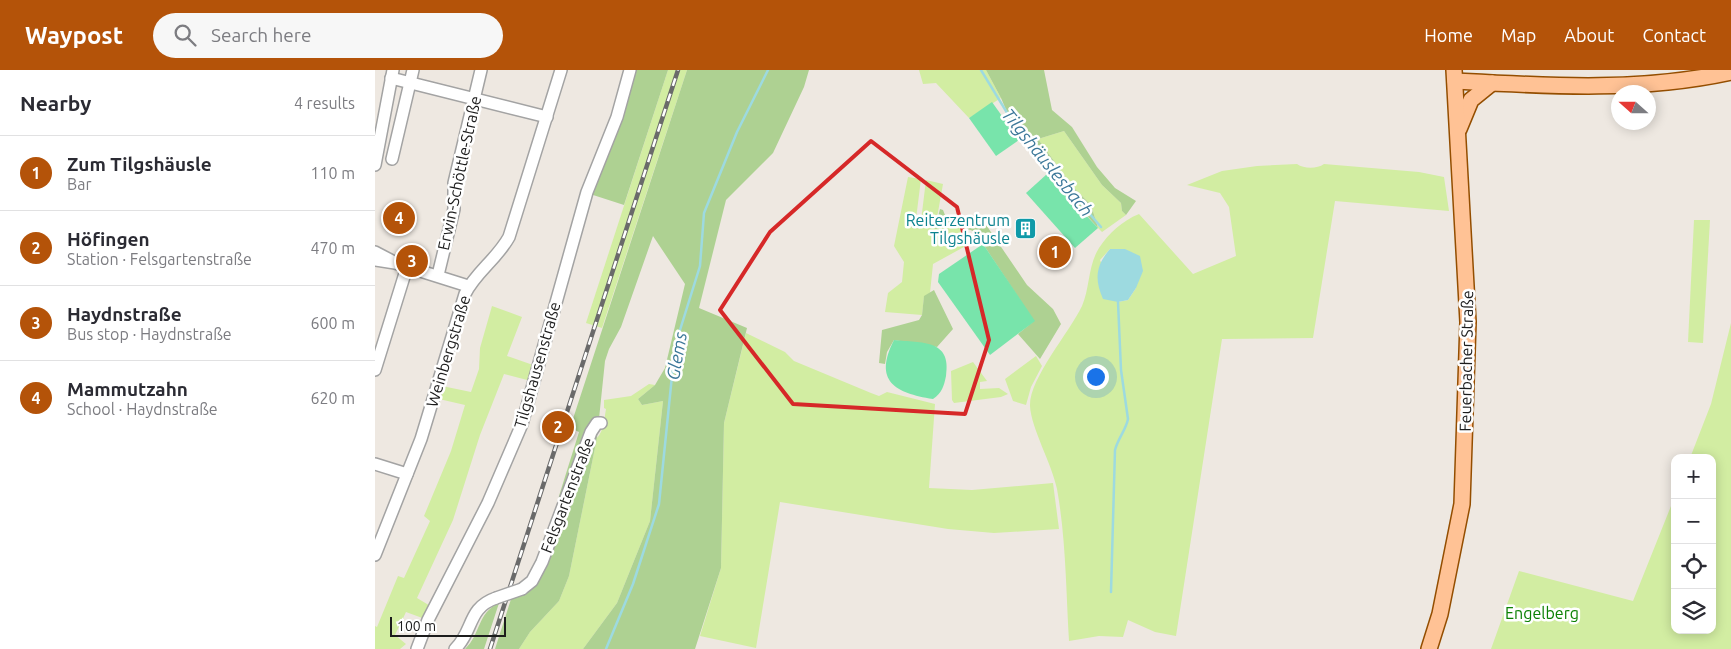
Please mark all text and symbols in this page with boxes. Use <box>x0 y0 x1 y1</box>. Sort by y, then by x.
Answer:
search box <box>153 13 503 58</box>
icon: search <box>171 21 199 49</box>
text: Waypost <box>25 22 123 49</box>
text: Search here <box>211 24 311 46</box>
text: Home <box>1424 25 1473 45</box>
text: Map <box>1501 25 1536 45</box>
text: About <box>1564 25 1614 45</box>
text: Contact <box>1642 25 1706 45</box>
north arrow <box>1611 85 1656 130</box>
text: Nearby <box>20 91 91 115</box>
text: 4 results <box>294 94 355 112</box>
street label: Erwin-Schöttle-Straße <box>434 94 484 252</box>
water label: Tilgshäuslesbach <box>998 104 1098 220</box>
text: Zum Tilgshäusle <box>67 153 212 175</box>
text: 1 <box>31 164 41 182</box>
text: 110 m <box>310 164 355 182</box>
text: Bar <box>67 175 91 193</box>
pin: 4 <box>383 199 415 237</box>
place label: Reiterzentrum Tilgshäusle <box>906 211 1010 247</box>
building icon: Reiterzentrum Tilgshäusle <box>1014 217 1038 241</box>
text: Höfingen <box>67 228 150 250</box>
pin: 1 <box>1039 233 1071 271</box>
text: 2 <box>31 239 41 257</box>
text: 470 m <box>310 239 355 257</box>
pin: 3 <box>396 242 428 280</box>
text: Station · Felsgartenstraße <box>67 250 252 268</box>
street label: Feuerbacher Straße <box>1456 290 1476 432</box>
street label: Weinbergstraße <box>422 293 474 409</box>
street label: Tilgshausenstraße <box>510 300 564 430</box>
text: Haydnstraße <box>67 303 182 325</box>
text: 3 <box>31 314 41 332</box>
text: 600 m <box>310 314 355 332</box>
text: Bus stop · Haydnstraße <box>67 325 232 343</box>
water label: Glems <box>662 330 690 382</box>
your location <box>1083 364 1109 390</box>
text: Mammutzahn <box>67 378 188 400</box>
text: 4 <box>31 389 41 407</box>
text: 620 m <box>310 389 355 407</box>
text: School · Haydnstraße <box>67 400 218 418</box>
pin: 2 <box>542 408 574 446</box>
street label: Felsgartenstraße <box>537 435 597 555</box>
map controls <box>1671 454 1716 634</box>
button: + <box>1671 454 1716 499</box>
button: − <box>1671 499 1716 544</box>
button: locate <box>1671 544 1716 589</box>
button: layers <box>1671 589 1716 634</box>
park label: Engelberg <box>1505 604 1579 622</box>
scale bar <box>390 614 506 637</box>
text: 100 m <box>397 618 436 634</box>

